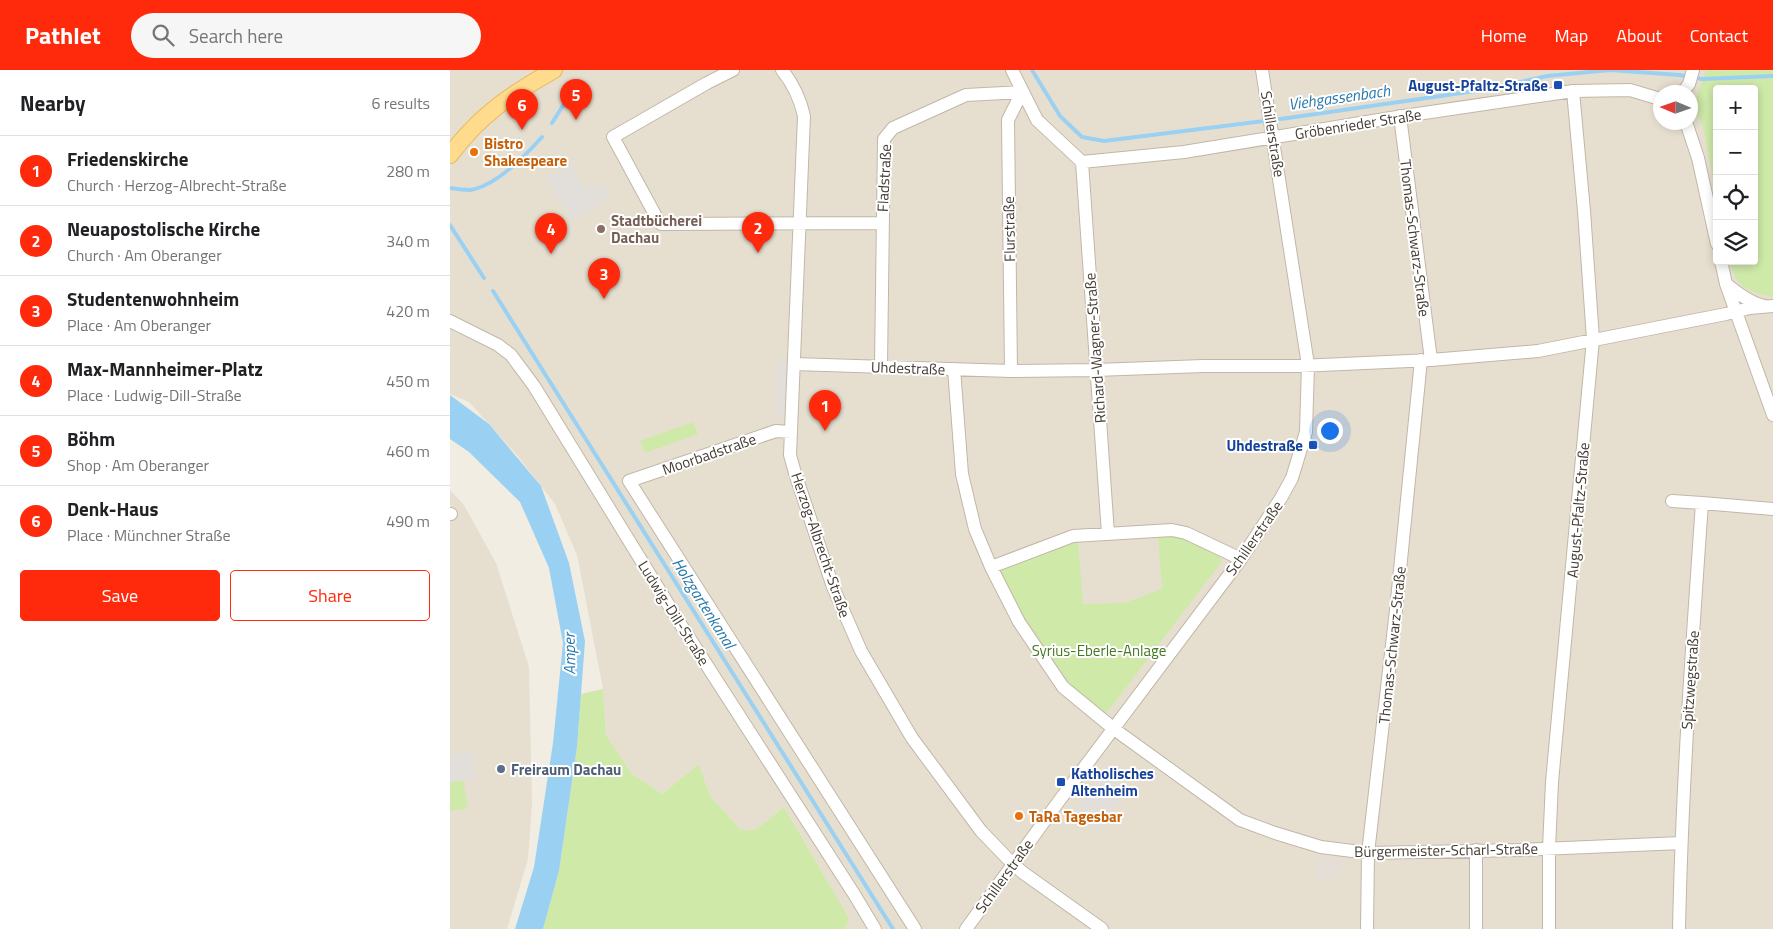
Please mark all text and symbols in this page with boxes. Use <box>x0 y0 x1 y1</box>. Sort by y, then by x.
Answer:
search box <box>131 13 481 58</box>
text: Pathlet <box>25 17 101 53</box>
icon: search <box>149 21 177 49</box>
text: Search here <box>189 21 283 50</box>
text: Home <box>1481 22 1527 49</box>
text: Map <box>1555 22 1588 49</box>
text: About <box>1616 22 1662 49</box>
text: Contact <box>1690 22 1748 49</box>
place label: August-Pfaltz-Straße <box>1408 74 1548 97</box>
water label: Viehgassenbach <box>1287 78 1392 116</box>
pin: 5 <box>560 79 592 120</box>
marker: August-Pfaltz-Straße <box>1552 79 1564 91</box>
north arrow <box>1653 85 1698 130</box>
map controls <box>1713 85 1758 265</box>
button: + <box>1713 85 1758 130</box>
text: Nearby <box>20 87 85 119</box>
pin: 6 <box>506 89 538 130</box>
street label: Schillerstraße <box>1255 89 1291 179</box>
text: 6 results <box>371 91 430 115</box>
street label: Gröbenrieder Straße <box>1293 103 1423 145</box>
button: − <box>1713 130 1758 175</box>
place label: Bistro Shakespeare <box>484 132 567 172</box>
street label: Fladstraße <box>871 143 897 213</box>
text: Friedenskirche <box>67 144 188 173</box>
marker: Bistro Shakespeare <box>468 146 480 158</box>
street label: Thomas-Schwarz-Straße <box>1394 158 1436 318</box>
text: 1 <box>32 159 40 183</box>
text: 280 m <box>386 159 430 183</box>
text: Church · Herzog-Albrecht-Straße <box>67 173 287 197</box>
button: locate <box>1713 175 1758 220</box>
street label: Flurstraße <box>997 196 1021 262</box>
place label: Stadtbücherei Dachau <box>611 209 702 249</box>
pin: 2 <box>742 212 774 253</box>
pin: 4 <box>535 213 567 254</box>
text: Neuapostolische Kirche <box>67 214 260 243</box>
button: layers <box>1713 220 1758 265</box>
marker: Stadtbücherei Dachau <box>595 223 607 235</box>
text: 2 <box>32 229 40 253</box>
text: 340 m <box>386 229 430 253</box>
text: Church · Am Oberanger <box>67 243 222 267</box>
pin: 3 <box>588 258 620 299</box>
street label: Richard-Wagner-Straße <box>1078 272 1112 424</box>
text: Studentenwohnheim <box>67 284 239 313</box>
text: 3 <box>32 299 40 323</box>
text: 420 m <box>386 299 430 323</box>
text: Place · Am Oberanger <box>67 313 211 337</box>
text: Max-Mannheimer-Platz <box>67 354 263 383</box>
street label: Uhdestraße <box>870 355 946 381</box>
text: 4 <box>32 369 40 393</box>
text: 450 m <box>386 369 430 393</box>
text: Place · Ludwig-Dill-Straße <box>67 383 242 407</box>
pin: 1 <box>809 390 841 431</box>
your location <box>1317 418 1343 444</box>
text: Böhm <box>67 424 115 453</box>
street label: Moorbadstraße <box>659 427 759 481</box>
place label: Uhdestraße <box>1226 434 1303 457</box>
text: 5 <box>32 439 40 463</box>
text: 460 m <box>386 439 430 463</box>
marker: Uhdestraße <box>1307 439 1319 451</box>
street label: August-Pfaltz-Straße <box>1561 441 1595 579</box>
text: Shop · Am Oberanger <box>67 453 209 477</box>
street label: Herzog-Albrecht-Straße <box>785 469 857 621</box>
text: Denk-Haus <box>67 494 158 523</box>
street label: Schillerstraße <box>1220 496 1288 580</box>
text: 6 <box>32 509 40 533</box>
text: 490 m <box>386 509 430 533</box>
text: Place · Münchner Straße <box>67 523 230 547</box>
water label: Holzgartenkanal <box>666 553 742 654</box>
street label: Ludwig-Dill-Straße <box>632 556 716 670</box>
street label: Thomas-Schwarz-Straße <box>1372 565 1412 725</box>
button: Save <box>20 570 220 621</box>
button: Share <box>230 570 430 621</box>
street label: Spitzwegstraße <box>1675 630 1705 730</box>
water label: Amper <box>557 631 581 675</box>
park label: Syrius-Eberle-Anlage <box>1032 639 1166 662</box>
place label: Freiraum Dachau <box>511 758 621 781</box>
place label: Katholisches Altenheim <box>1071 762 1154 802</box>
marker: Freiraum Dachau <box>495 763 507 775</box>
marker: Katholisches Altenheim <box>1055 776 1067 788</box>
place label: TaRa Tagesbar <box>1029 805 1123 828</box>
marker: TaRa Tagesbar <box>1013 810 1025 822</box>
street label: Schillerstraße <box>969 834 1039 918</box>
street label: Bürgermeister-Scharl-Straße <box>1354 837 1538 863</box>

